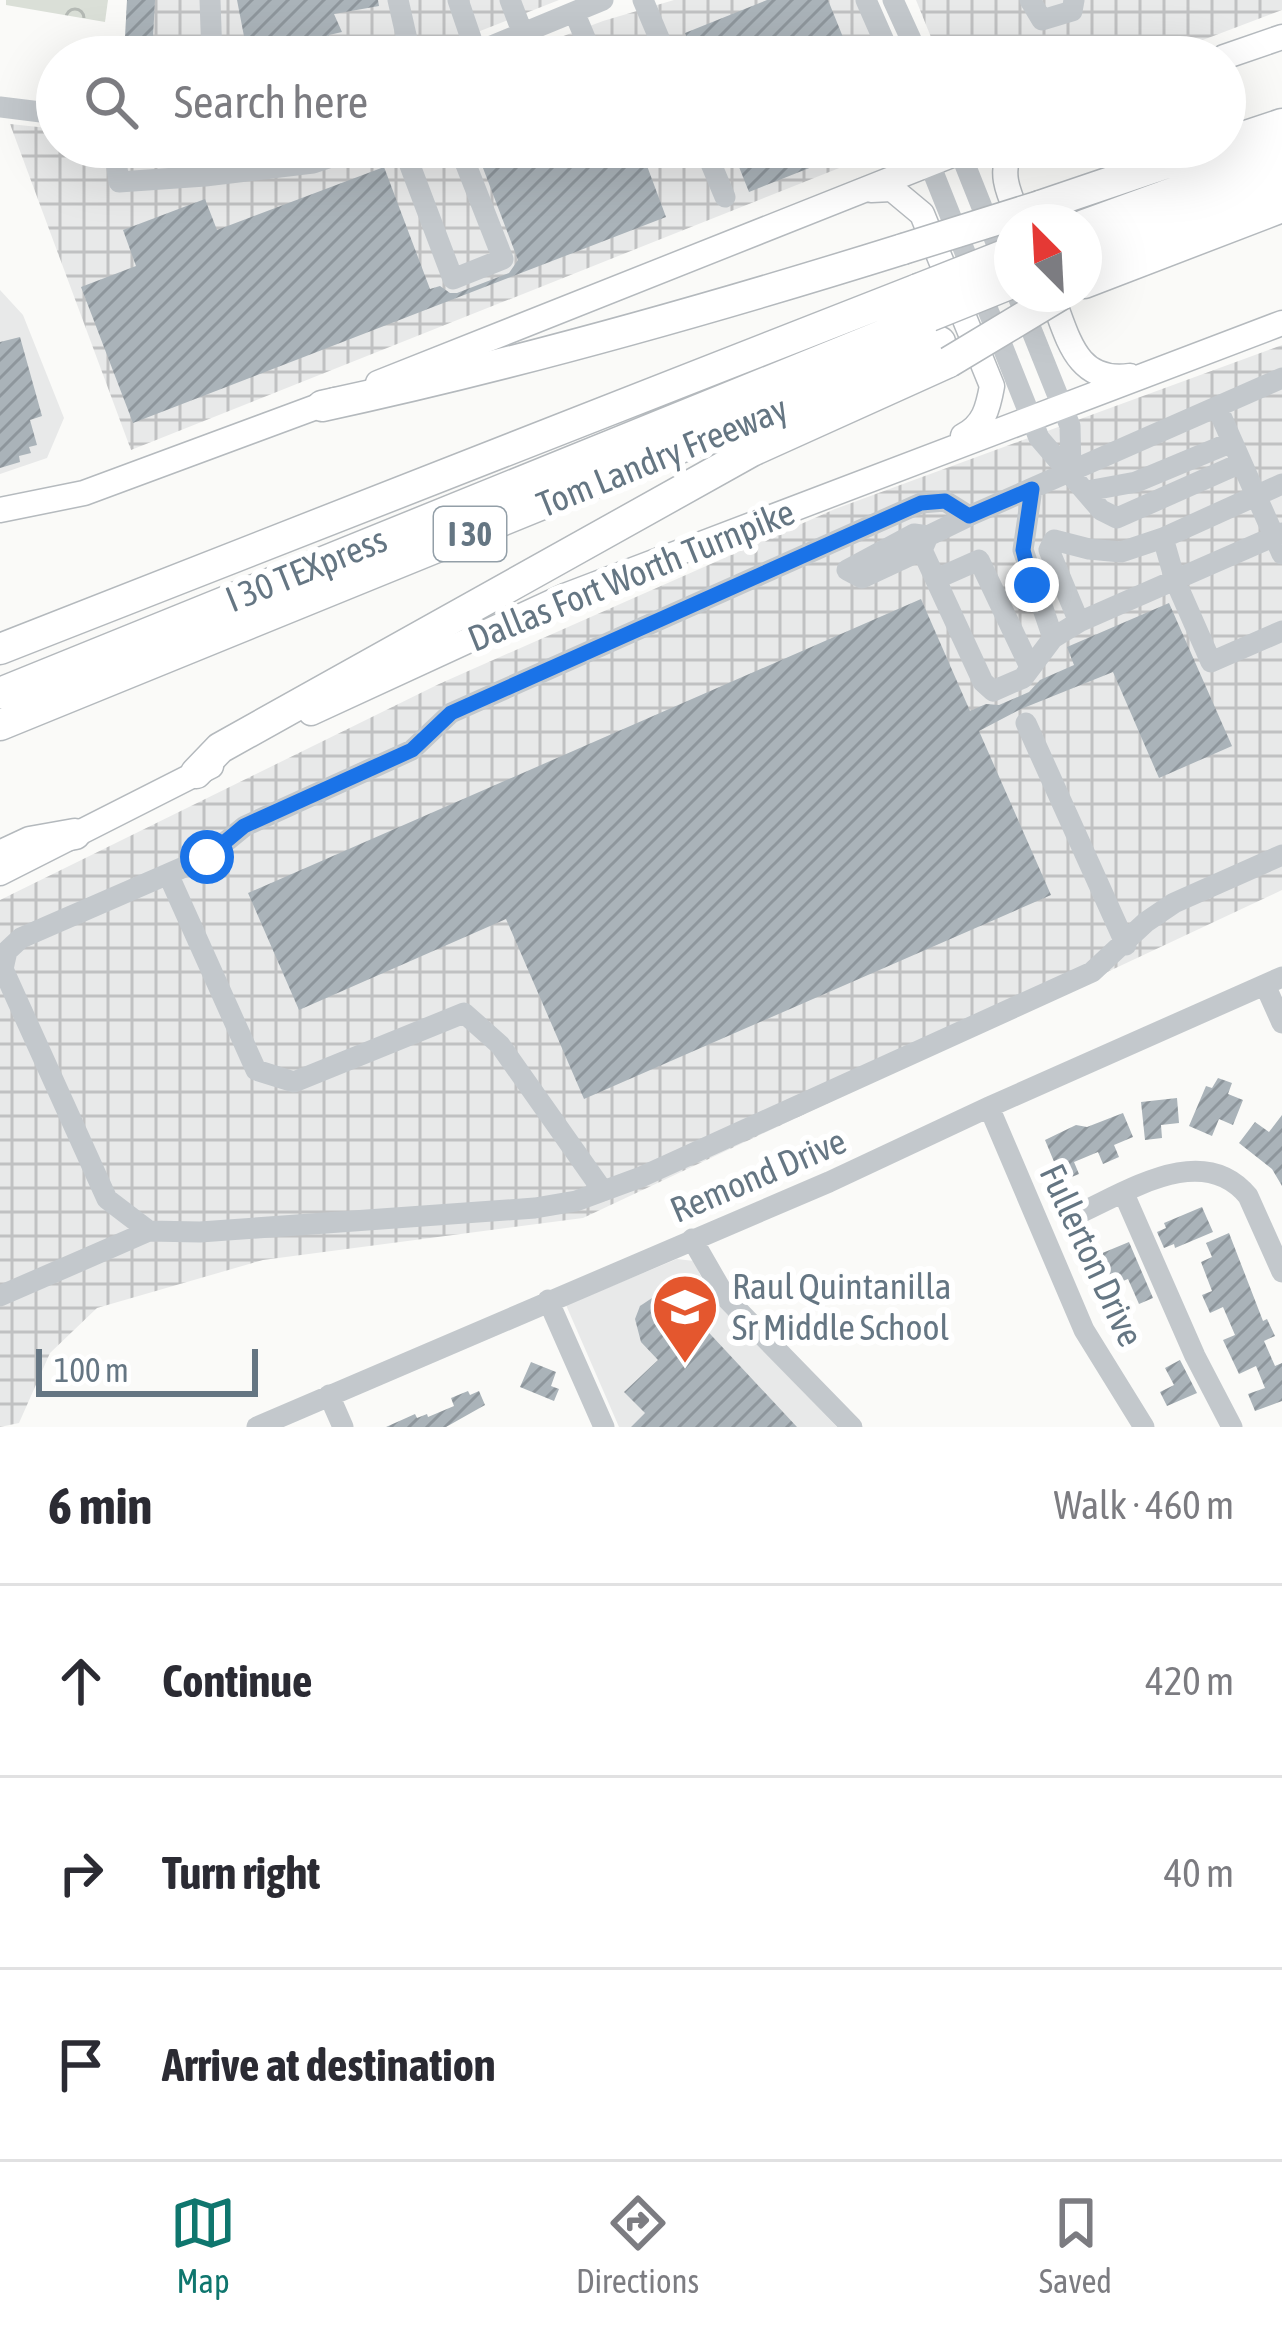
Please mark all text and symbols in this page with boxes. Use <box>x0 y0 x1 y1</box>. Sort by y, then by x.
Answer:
search box <box>36 36 1246 168</box>
icon: search <box>78 69 144 135</box>
text: Search here <box>174 76 368 128</box>
north arrow <box>994 204 1102 312</box>
street label: Tom Landry Freeway <box>531 387 793 525</box>
street label: Dallas Fort Worth Turnpike <box>462 490 800 660</box>
road number: I 30 <box>434 507 506 561</box>
street label: I 30 TEXpress <box>219 518 393 620</box>
route end <box>1005 558 1059 612</box>
route start <box>180 830 234 884</box>
street label: Remond Drive <box>664 1119 852 1231</box>
street label: Fullerton Drive <box>1032 1157 1152 1353</box>
place label: Raul Quintanilla Sr Middle School <box>732 1265 951 1348</box>
school or university icon: Raul Quintanilla Sr Middle School <box>650 1272 720 1366</box>
scale bar <box>36 1343 258 1396</box>
text: 100 m <box>54 1351 129 1389</box>
text: 6 min <box>48 1476 152 1535</box>
text: Walk · 460 m <box>1054 1483 1234 1527</box>
icon: ahead <box>48 1648 114 1714</box>
text: Continue <box>162 1655 313 1707</box>
text: 420 m <box>1146 1659 1234 1703</box>
icon: right <box>48 1840 114 1906</box>
text: Turn right <box>162 1847 320 1899</box>
text: 40 m <box>1164 1851 1234 1895</box>
icon: arrive <box>48 2032 114 2098</box>
text: Arrive at destination <box>162 2039 496 2091</box>
tab: Map <box>170 2190 236 2300</box>
tab: Directions <box>576 2190 699 2300</box>
tab: Saved <box>1039 2190 1112 2300</box>

